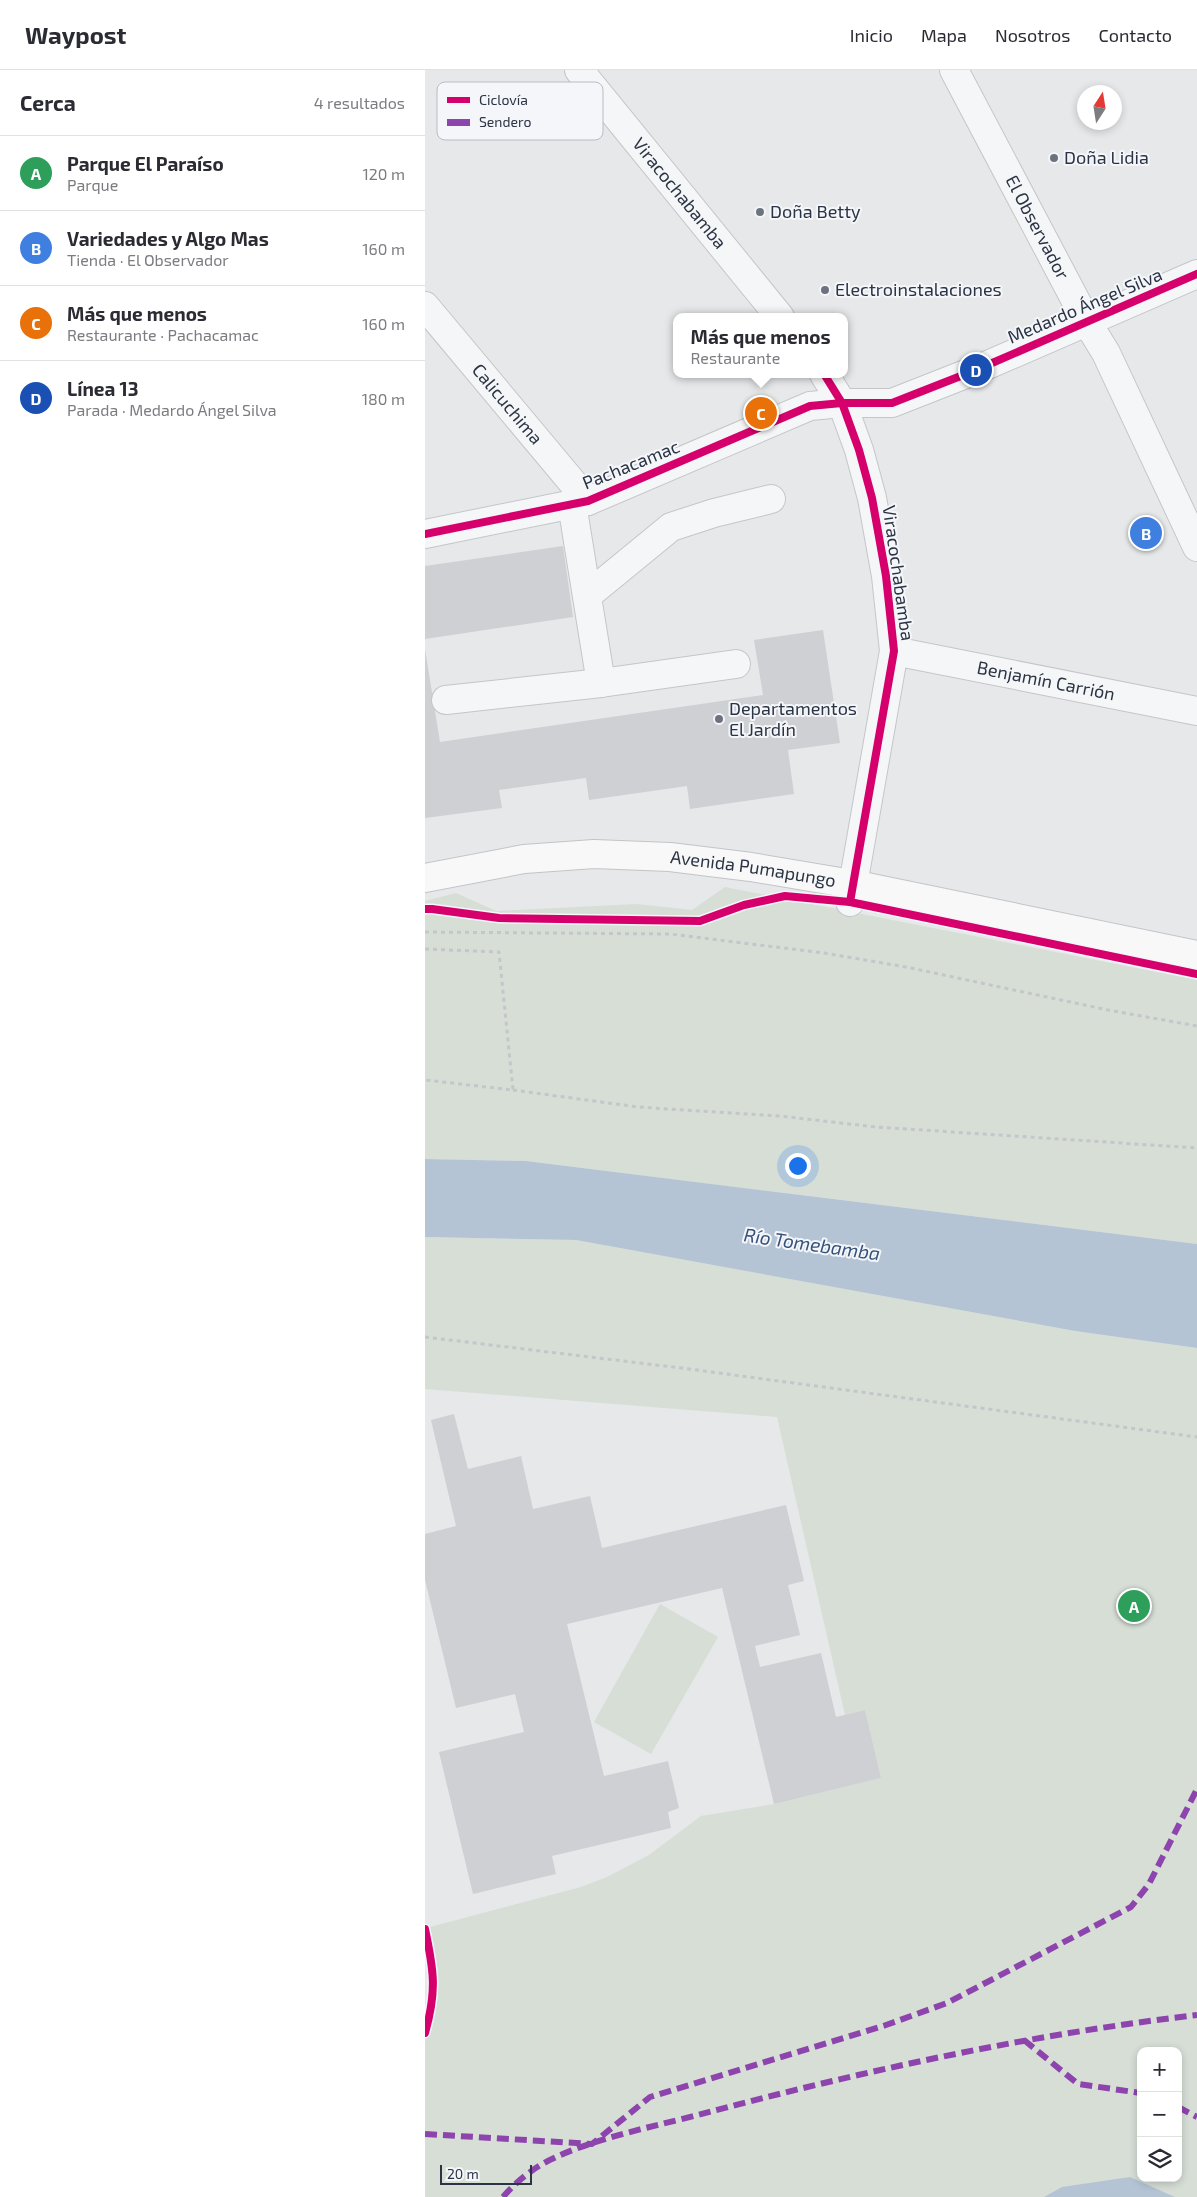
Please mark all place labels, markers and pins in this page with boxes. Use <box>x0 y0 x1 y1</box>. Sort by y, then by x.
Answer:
place label: Doña Lidia <box>1064 146 1149 168</box>
marker: Doña Lidia <box>1048 152 1060 164</box>
place label: Doña Betty <box>770 200 861 222</box>
marker: Doña Betty <box>754 206 766 218</box>
place label: Electroinstalaciones <box>835 278 1002 300</box>
marker: Electroinstalaciones <box>819 284 831 296</box>
pin: D <box>960 351 992 389</box>
pin: C <box>745 394 777 432</box>
pin: B <box>1130 514 1162 552</box>
place label: Departamentos El Jardín <box>729 697 857 740</box>
marker: Departamentos El Jardín <box>713 713 725 725</box>
pin: A <box>1118 1587 1150 1625</box>

